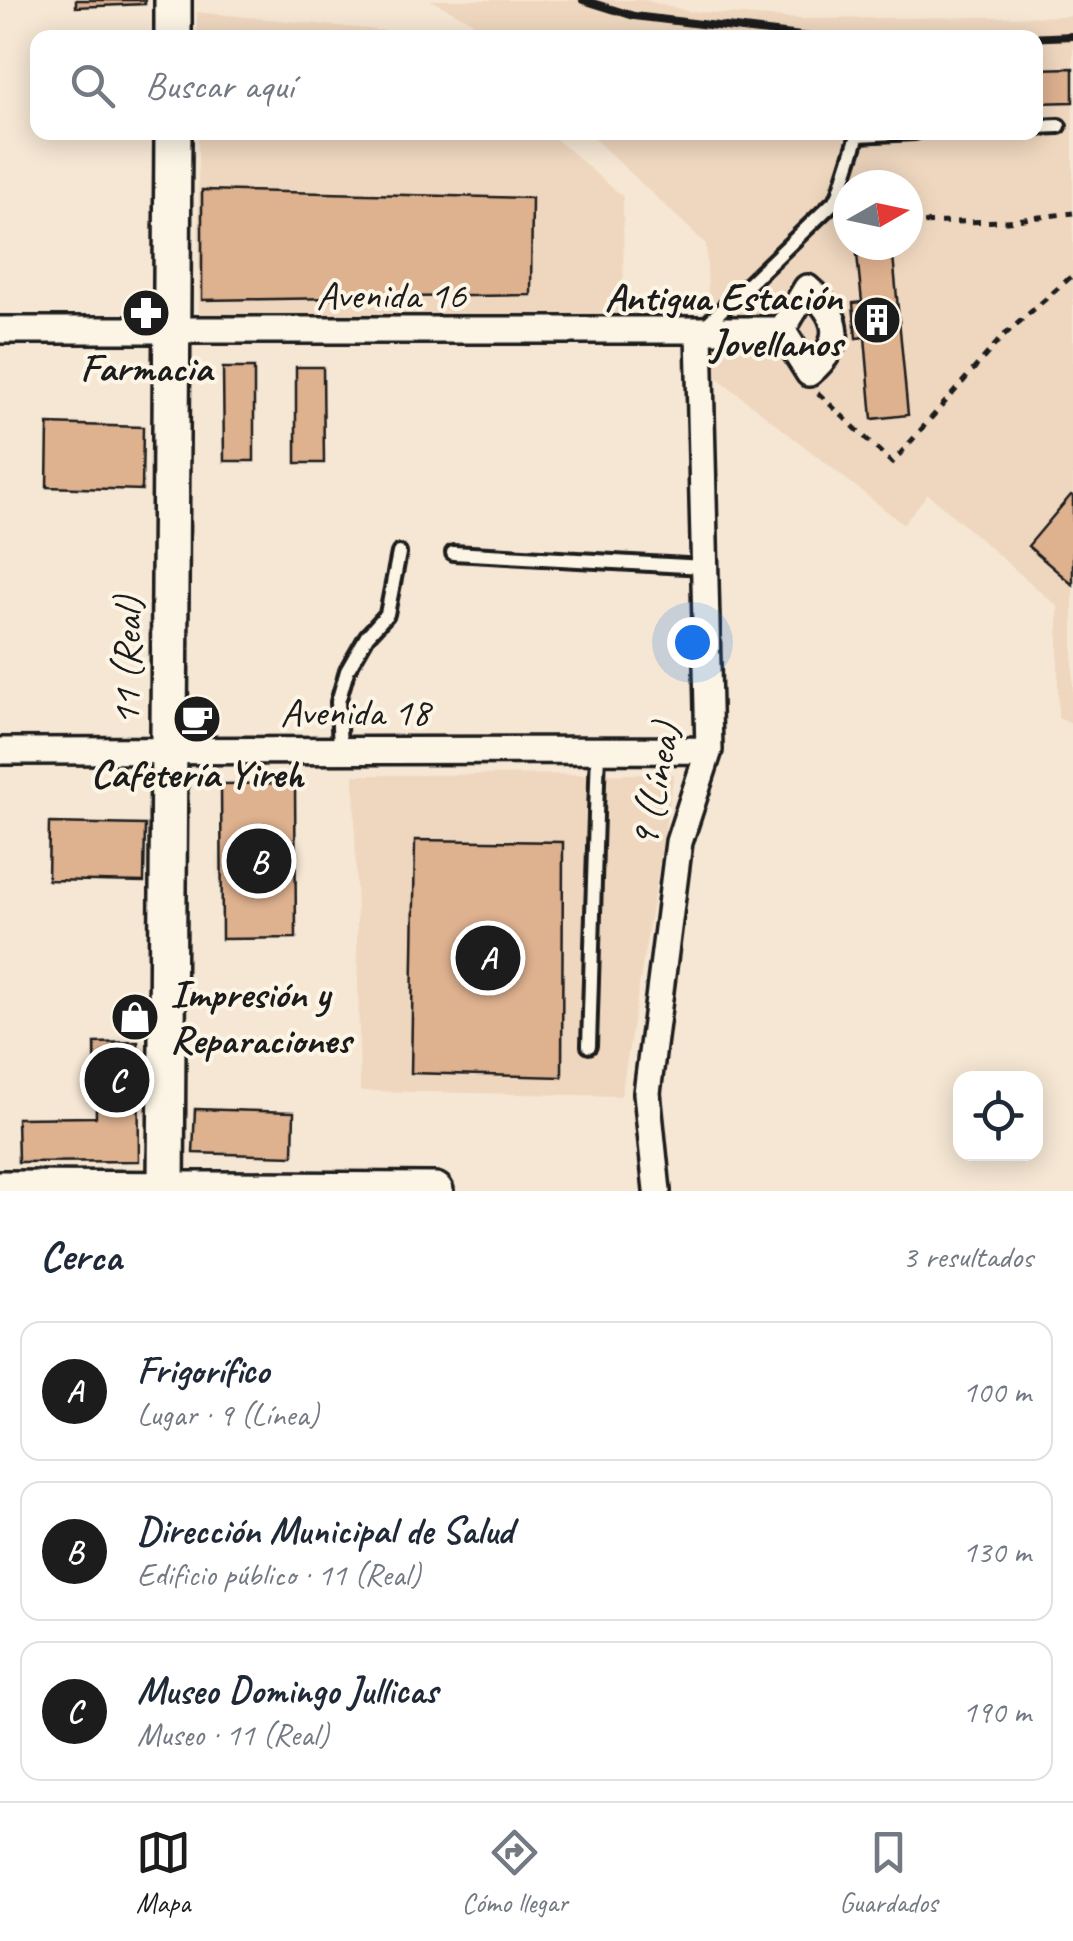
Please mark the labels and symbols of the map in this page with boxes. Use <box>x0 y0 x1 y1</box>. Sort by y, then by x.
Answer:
north arrow <box>833 170 923 260</box>
street label: Avenida 16 <box>316 270 467 320</box>
place label: Antigua Estación Jovellanos <box>605 272 846 368</box>
pharmacy icon: Farmacia <box>120 287 172 339</box>
building icon: Antigua Estación Jovellanos <box>851 294 903 346</box>
place label: Farmacia <box>80 343 215 393</box>
street label: 11 (Real) <box>101 594 153 726</box>
your location <box>667 617 718 668</box>
street label: Avenida 18 <box>280 687 434 737</box>
cafe icon: Cafetería Yireh <box>171 693 223 745</box>
street label: 9 (Línea) <box>618 717 692 851</box>
place label: Cafetería Yireh <box>91 749 305 799</box>
pin: B <box>226 824 292 898</box>
pin: A <box>456 920 520 996</box>
place label: Impresión y Reparaciones <box>170 969 355 1065</box>
shop icon: Impresión y Reparaciones <box>109 991 161 1043</box>
pin: C <box>84 1042 150 1118</box>

